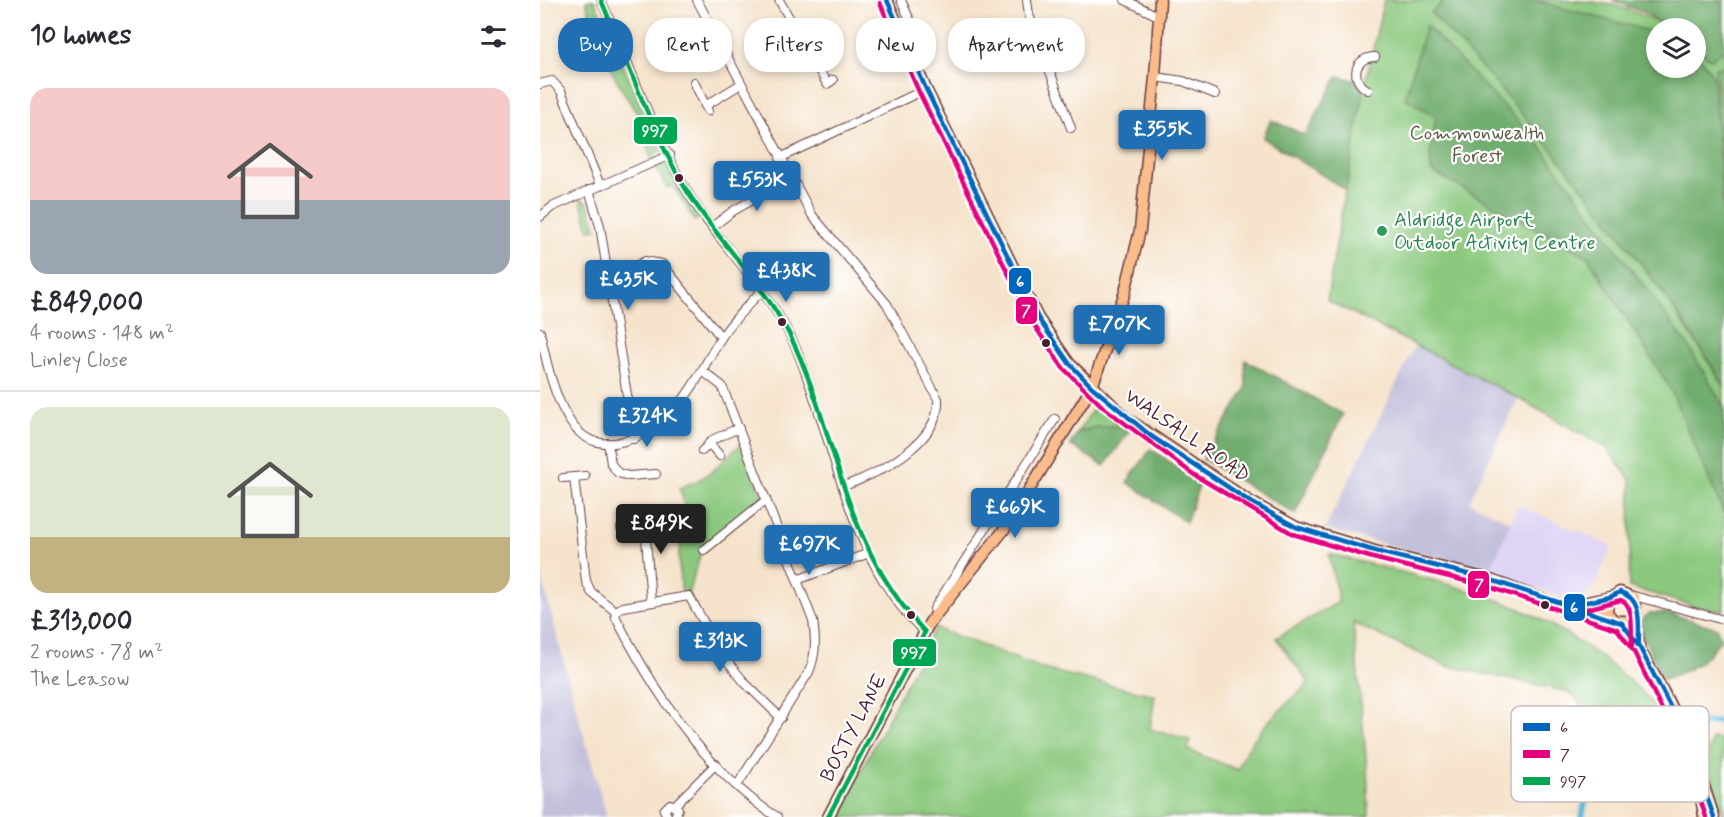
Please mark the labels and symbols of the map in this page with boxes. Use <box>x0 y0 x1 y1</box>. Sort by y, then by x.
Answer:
pin: £355K <box>1120 110 1204 161</box>
line badge: 997 <box>633 116 678 145</box>
park label: Commonwealth Forest <box>1410 120 1544 170</box>
text: 997 <box>642 121 668 142</box>
pin: £553K <box>715 161 799 212</box>
unlabelled marker <box>673 172 685 184</box>
place label: Aldridge Airport Outdoor Activity Centre <box>1394 207 1595 257</box>
marker: Aldridge Airport Outdoor Activity Centre <box>1375 224 1389 238</box>
pin: £438K <box>744 252 828 303</box>
pin: £635K <box>586 260 670 311</box>
line badge: 6 <box>1008 267 1032 295</box>
text: 6 <box>1016 272 1024 293</box>
line badge: 7 <box>1015 296 1038 325</box>
text: 7 <box>1021 301 1031 322</box>
pin: £707K <box>1077 305 1161 356</box>
unlabelled marker <box>776 316 788 328</box>
unlabelled marker <box>1040 337 1052 349</box>
street label: WALSALL ROAD <box>1119 383 1255 489</box>
pin: £324K <box>605 397 689 448</box>
pin: £669K <box>973 488 1057 539</box>
pin: £849K <box>619 504 703 555</box>
pin: £697K <box>767 525 851 576</box>
line badge: 7 <box>1467 570 1490 599</box>
text: 7 <box>1474 575 1484 596</box>
line badge: 6 <box>1563 593 1586 622</box>
text: 6 <box>1570 598 1578 619</box>
unlabelled marker <box>1539 599 1551 611</box>
unlabelled marker <box>905 609 917 621</box>
pin: £313K <box>678 622 762 673</box>
line badge: 997 <box>892 638 937 667</box>
text: 997 <box>901 643 927 664</box>
street label: BOSTY LANE <box>814 669 894 787</box>
legend <box>1511 706 1709 802</box>
text: 6 <box>1560 718 1568 739</box>
text: 7 <box>1560 745 1570 766</box>
text: 997 <box>1560 772 1586 793</box>

